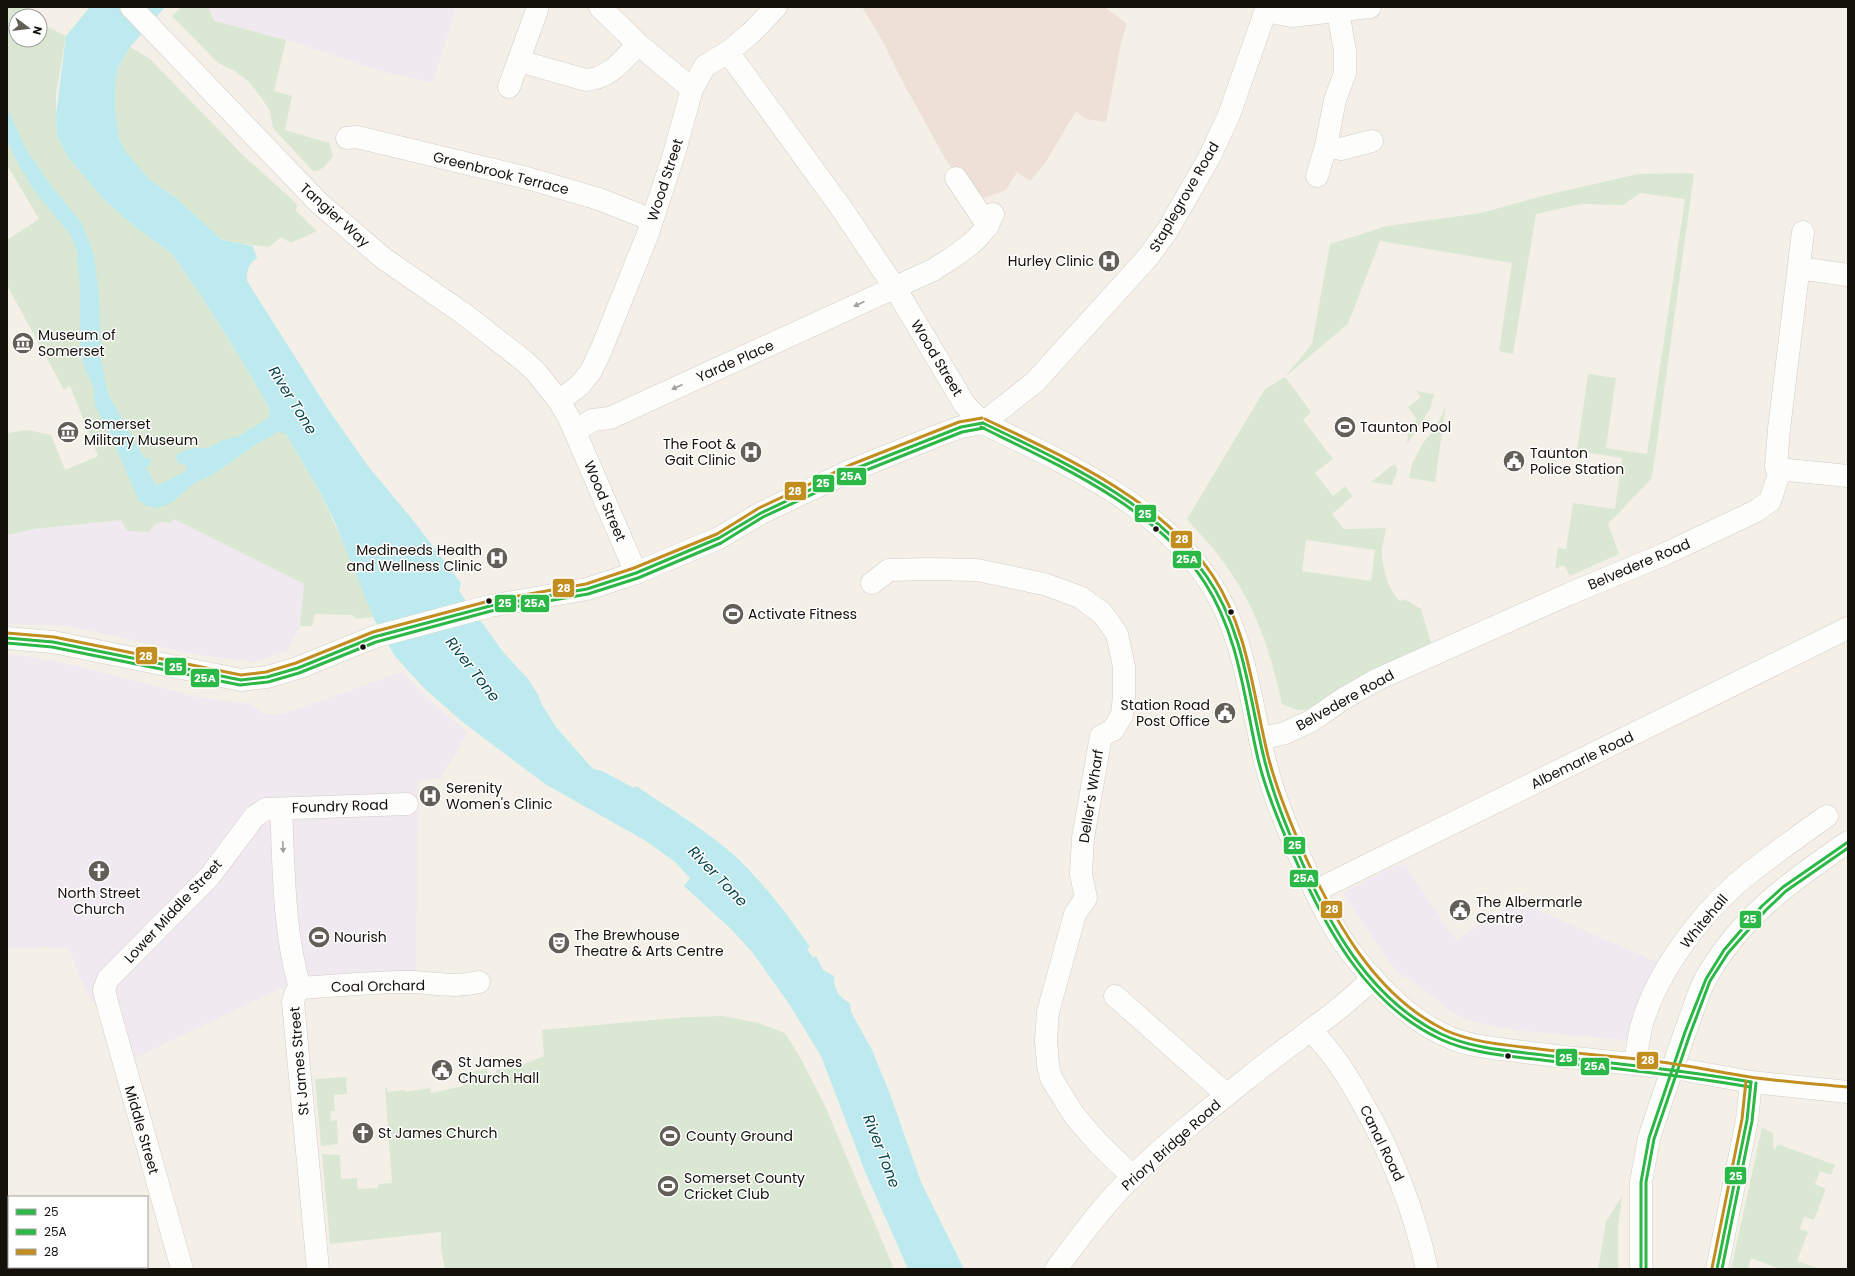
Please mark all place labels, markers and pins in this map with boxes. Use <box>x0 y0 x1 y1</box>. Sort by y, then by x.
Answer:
hospital icon: Hurley Clinic <box>1096 248 1122 274</box>
place label: Hurley Clinic <box>1008 251 1094 271</box>
place label: Museum of Somerset <box>38 325 116 361</box>
museum icon: Museum of Somerset <box>10 330 36 356</box>
place label: Somerset Military Museum <box>84 414 198 450</box>
sports icon: Taunton Pool <box>1332 414 1358 440</box>
place label: Taunton Pool <box>1360 417 1451 437</box>
museum icon: Somerset Military Museum <box>55 419 81 445</box>
place label: The Foot & Gait Clinic <box>663 434 737 470</box>
hospital icon: The Foot & Gait Clinic <box>738 439 764 465</box>
place label: Taunton Police Station <box>1530 443 1624 479</box>
public building icon: Taunton Police Station <box>1501 448 1527 474</box>
unlabelled marker <box>1151 524 1161 534</box>
place label: Medineeds Health and Wellness Clinic <box>347 540 482 576</box>
hospital icon: Medineeds Health and Wellness Clinic <box>484 545 510 571</box>
unlabelled marker <box>484 596 494 606</box>
sports icon: Activate Fitness <box>720 601 746 627</box>
place label: Activate Fitness <box>748 604 857 624</box>
unlabelled marker <box>1226 607 1236 617</box>
unlabelled marker <box>358 642 368 652</box>
place label: Station Road Post Office <box>1121 695 1210 731</box>
public building icon: Station Road Post Office <box>1212 700 1238 726</box>
place label: Serenity Women's Clinic <box>446 778 553 814</box>
hospital icon: Serenity Women's Clinic <box>417 783 443 809</box>
church icon: North Street Church <box>86 858 112 884</box>
place label: North Street Church <box>58 883 140 919</box>
place label: The Albermarle Centre <box>1476 892 1583 928</box>
public building icon: The Albermarle Centre <box>1447 897 1473 923</box>
sports icon: Nourish <box>306 924 332 950</box>
place label: The Brewhouse Theatre & Arts Centre <box>574 925 724 961</box>
place label: Nourish <box>334 927 387 947</box>
theatre icon: The Brewhouse Theatre & Arts Centre <box>546 930 572 956</box>
unlabelled marker <box>1503 1051 1513 1061</box>
place label: St James Church Hall <box>458 1052 539 1088</box>
public building icon: St James Church Hall <box>429 1057 455 1083</box>
church icon: St James Church <box>350 1120 376 1146</box>
place label: St James Church <box>378 1123 498 1143</box>
sports icon: County Ground <box>657 1123 683 1149</box>
place label: County Ground <box>686 1126 793 1146</box>
place label: Somerset County Cricket Club <box>684 1168 805 1204</box>
sports icon: Somerset County Cricket Club <box>655 1173 681 1199</box>

